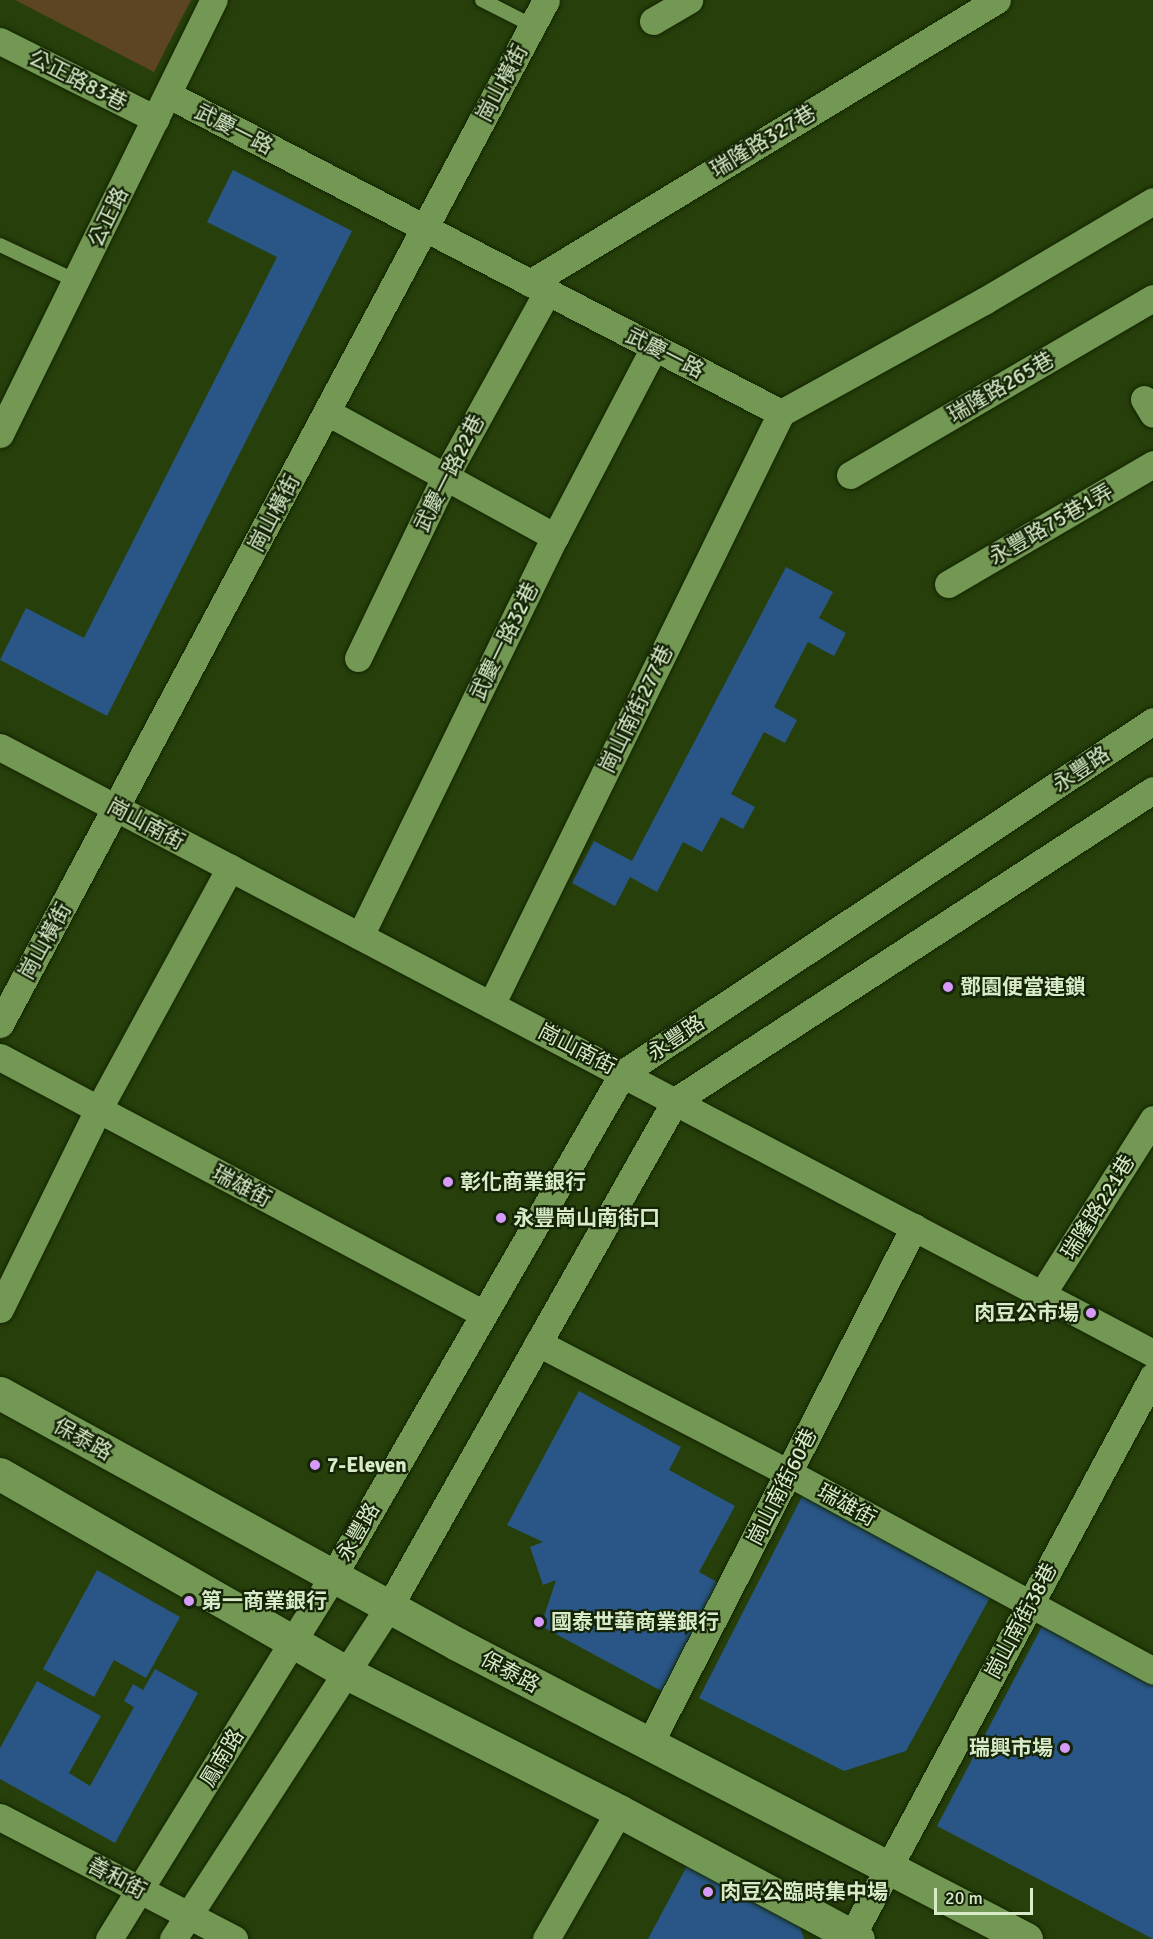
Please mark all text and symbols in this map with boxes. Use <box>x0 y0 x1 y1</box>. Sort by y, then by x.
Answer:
street label: 崗山橫街 <box>471 40 533 126</box>
street label: 公正路83巷 <box>25 45 131 115</box>
street label: 武慶一路 <box>191 99 277 159</box>
street label: 瑞隆路327巷 <box>706 100 820 182</box>
street label: 公正路 <box>83 183 133 251</box>
street label: 武慶一路 <box>622 323 708 383</box>
street label: 瑞隆路265巷 <box>944 347 1058 427</box>
street label: 武慶一路22巷 <box>409 410 489 536</box>
street label: 崗山橫街 <box>243 470 305 556</box>
street label: 永豐路75巷1弄 <box>985 478 1117 570</box>
street label: 武慶一路32巷 <box>465 578 543 704</box>
street label: 崗山南街277巷 <box>594 641 678 777</box>
street label: 永豐路 <box>1048 741 1114 797</box>
street label: 崗山南街 <box>103 793 189 855</box>
street label: 崗山橫街 <box>14 898 76 984</box>
place label: 鄧園便當連鎖 <box>960 974 1086 1000</box>
marker: 鄧園便當連鎖 <box>941 980 955 994</box>
street label: 永豐路 <box>643 1010 709 1066</box>
street label: 崗山南街 <box>534 1019 620 1079</box>
street label: 瑞隆路221巷 <box>1056 1150 1140 1264</box>
street label: 瑞雄街 <box>208 1160 276 1212</box>
place label: 彰化商業銀行 <box>460 1169 586 1195</box>
marker: 彰化商業銀行 <box>441 1175 455 1189</box>
place label: 永豐崗山南街口 <box>513 1205 660 1231</box>
marker: 永豐崗山南街口 <box>494 1211 508 1225</box>
place label: 肉豆公市場 <box>974 1300 1079 1326</box>
marker: 肉豆公市場 <box>1084 1306 1098 1320</box>
street label: 保泰路 <box>49 1413 117 1465</box>
street label: 崗山南街60巷 <box>742 1424 822 1550</box>
place label: 7-Eleven <box>327 1452 407 1478</box>
marker: 7-Eleven <box>308 1458 322 1472</box>
street label: 瑞雄街 <box>813 1479 881 1531</box>
street label: 永豐路 <box>331 1498 385 1566</box>
street label: 崗山南街38巷 <box>980 1559 1062 1683</box>
place label: 第一商業銀行 <box>201 1588 327 1614</box>
marker: 第一商業銀行 <box>182 1594 196 1608</box>
place label: 國泰世華商業銀行 <box>551 1609 719 1635</box>
marker: 國泰世華商業銀行 <box>532 1615 546 1629</box>
street label: 保泰路 <box>476 1646 544 1698</box>
street label: 鳳南路 <box>195 1725 249 1791</box>
place label: 瑞興市場 <box>969 1735 1053 1761</box>
marker: 瑞興市場 <box>1058 1741 1072 1755</box>
street label: 善和街 <box>83 1852 151 1904</box>
scale bar <box>937 1876 1036 1914</box>
place label: 肉豆公臨時集中場 <box>720 1879 888 1905</box>
marker: 肉豆公臨時集中場 <box>701 1885 715 1899</box>
text: 20 m <box>945 1887 983 1909</box>

